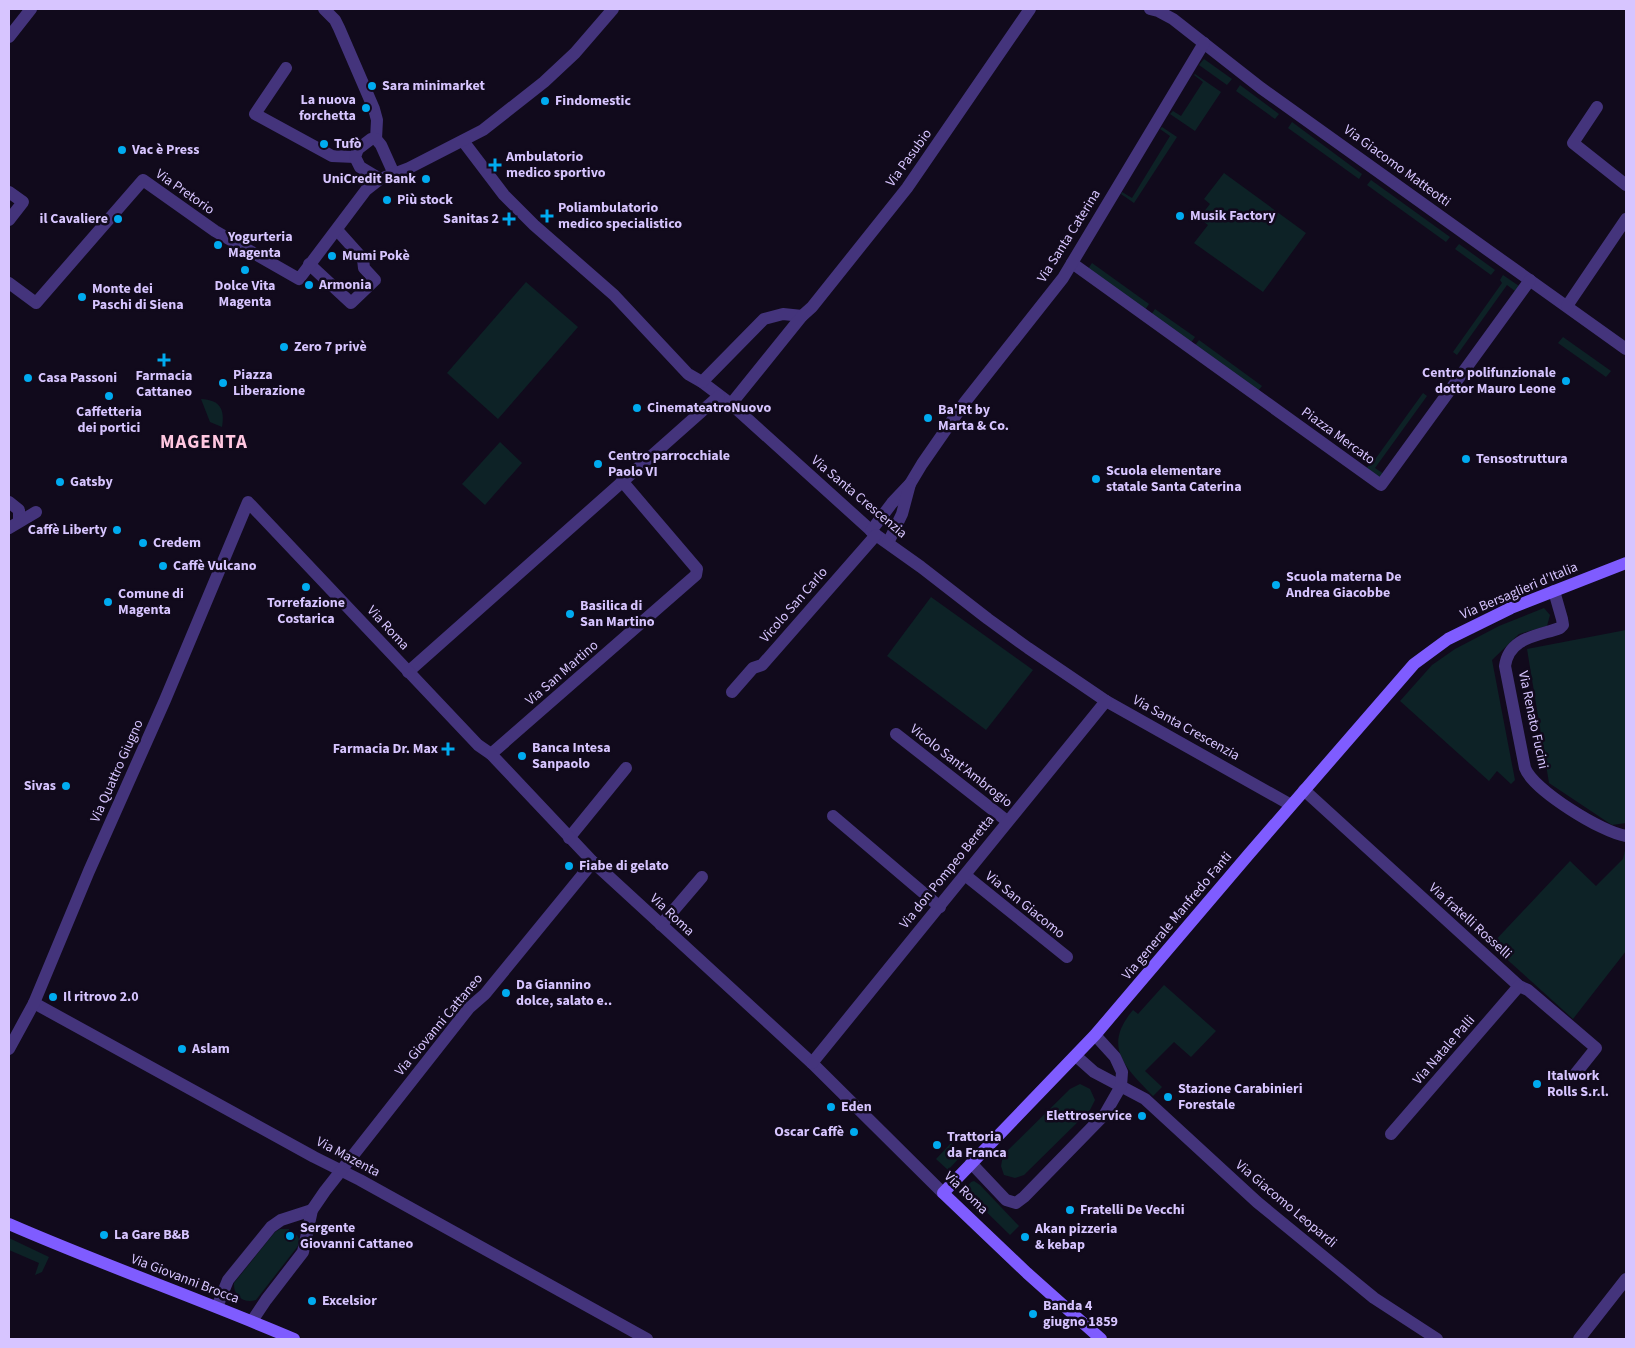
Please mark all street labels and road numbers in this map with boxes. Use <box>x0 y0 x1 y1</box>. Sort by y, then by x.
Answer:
street label: Via Giacomo Matteotti <box>1339 120 1455 212</box>
street label: Via Pasubio <box>881 125 937 191</box>
street label: Via Pretorio <box>151 164 219 220</box>
street label: Via Santa Caterina <box>1032 186 1106 286</box>
street label: Piazza Mercato <box>1297 402 1379 470</box>
street label: Via Santa Crescenzia <box>807 451 911 543</box>
street label: Via Bersaglieri d'Italia <box>1457 557 1581 625</box>
street label: Vicolo San Carlo <box>756 563 832 647</box>
street label: Via Roma <box>362 601 414 655</box>
street label: Via San Martino <box>521 636 603 710</box>
street label: Via Renato Fucini <box>1513 669 1553 771</box>
street label: Via Santa Crescenzia <box>1129 690 1243 766</box>
street label: Via Quattro Giugno <box>85 716 149 826</box>
street label: Vicolo Sant'Ambrogio <box>905 720 1017 812</box>
street label: Via don Pompeo Beretta <box>895 811 999 933</box>
street label: Via generale Manfredo Fanti <box>1117 848 1237 984</box>
street label: Via San Giacomo <box>981 867 1069 943</box>
street label: Via fratelli Rosselli <box>1424 878 1516 964</box>
street label: Via Roma <box>645 889 699 941</box>
street label: Via Giovanni Cattaneo <box>390 970 488 1080</box>
street label: Via Natale Palli <box>1408 1011 1480 1089</box>
street label: Via Mazenta <box>313 1132 383 1182</box>
street label: Via Giacomo Leopardi <box>1231 1156 1341 1252</box>
street label: Via Roma <box>939 1167 993 1219</box>
street label: Via Giovanni Brocca <box>128 1249 242 1309</box>

